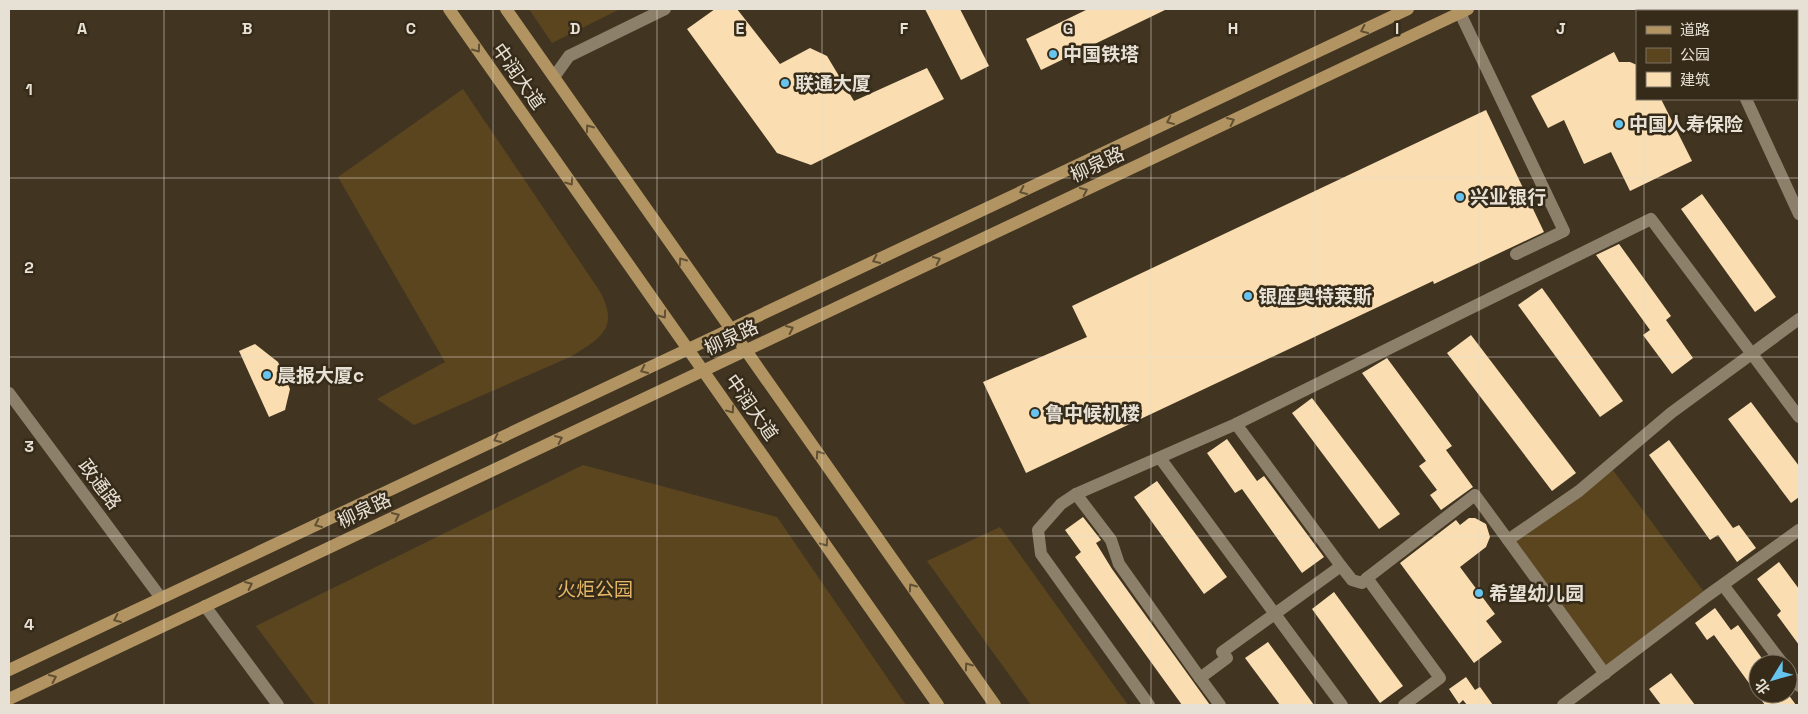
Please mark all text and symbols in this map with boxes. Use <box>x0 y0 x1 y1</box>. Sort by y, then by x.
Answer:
legend <box>1636 10 1798 100</box>
text: A <box>77 18 87 39</box>
text: B <box>242 18 252 39</box>
text: C <box>406 18 416 39</box>
text: D <box>570 18 580 39</box>
text: E <box>736 18 745 39</box>
text: F <box>900 18 909 39</box>
text: G <box>1063 18 1073 39</box>
text: H <box>1228 18 1238 39</box>
text: I <box>1395 18 1399 39</box>
text: J <box>1556 18 1566 39</box>
text: 道路 <box>1680 20 1710 39</box>
one-way arrow <box>1360 23 1369 34</box>
street label: 中润大道 <box>487 38 551 115</box>
place label: 中国铁塔 <box>1063 42 1139 67</box>
one-way arrow <box>471 43 480 52</box>
text: 公园 <box>1680 45 1710 64</box>
marker: 中国铁塔 <box>1047 48 1059 60</box>
text: 建筑 <box>1680 70 1710 89</box>
place label: 联通大厦 <box>795 71 871 96</box>
marker: 联通大厦 <box>779 77 791 89</box>
text: 1 <box>25 79 33 100</box>
place label: 中国人寿保险 <box>1629 112 1743 137</box>
one-way arrow <box>1166 115 1175 126</box>
one-way arrow <box>1225 117 1234 127</box>
marker: 中国人寿保险 <box>1613 118 1625 130</box>
one-way arrow <box>586 124 595 133</box>
street label: 柳泉路 <box>1066 141 1128 188</box>
one-way arrow <box>564 176 573 186</box>
one-way arrow <box>1019 185 1028 195</box>
place label: 兴业银行 <box>1470 185 1546 210</box>
one-way arrow <box>1079 186 1088 197</box>
marker: 兴业银行 <box>1454 191 1466 203</box>
one-way arrow <box>872 254 881 265</box>
one-way arrow <box>932 256 941 266</box>
text: 2 <box>24 257 34 278</box>
one-way arrow <box>679 257 688 267</box>
place label: 银座奥特莱斯 <box>1258 284 1372 309</box>
marker: 银座奥特莱斯 <box>1242 290 1254 302</box>
one-way arrow <box>657 309 666 319</box>
street label: 柳泉路 <box>700 314 762 361</box>
one-way arrow <box>785 325 794 336</box>
place label: 晨报大厦c <box>277 363 364 388</box>
one-way arrow <box>640 364 649 374</box>
marker: 晨报大厦c <box>261 369 273 381</box>
street label: 中润大道 <box>720 369 784 446</box>
place label: 鲁中候机楼 <box>1045 401 1140 426</box>
one-way arrow <box>725 404 734 414</box>
marker: 鲁中候机楼 <box>1029 407 1041 419</box>
one-way arrow <box>493 433 502 444</box>
one-way arrow <box>553 435 562 445</box>
text: 3 <box>24 436 34 457</box>
one-way arrow <box>816 450 825 460</box>
street label: 政通路 <box>72 454 127 515</box>
street label: 柳泉路 <box>333 487 395 534</box>
one-way arrow <box>391 511 400 522</box>
one-way arrow <box>314 518 323 528</box>
one-way arrow <box>819 537 828 547</box>
park label: 火炬公园 <box>557 577 633 602</box>
one-way arrow <box>244 581 253 591</box>
place label: 希望幼儿园 <box>1489 581 1584 606</box>
one-way arrow <box>909 583 918 593</box>
marker: 希望幼儿园 <box>1473 587 1485 599</box>
one-way arrow <box>113 613 122 623</box>
text: 4 <box>24 614 34 635</box>
north arrow <box>1748 654 1798 704</box>
one-way arrow <box>965 662 974 672</box>
one-way arrow <box>48 674 57 684</box>
text: 北 <box>1751 676 1774 698</box>

